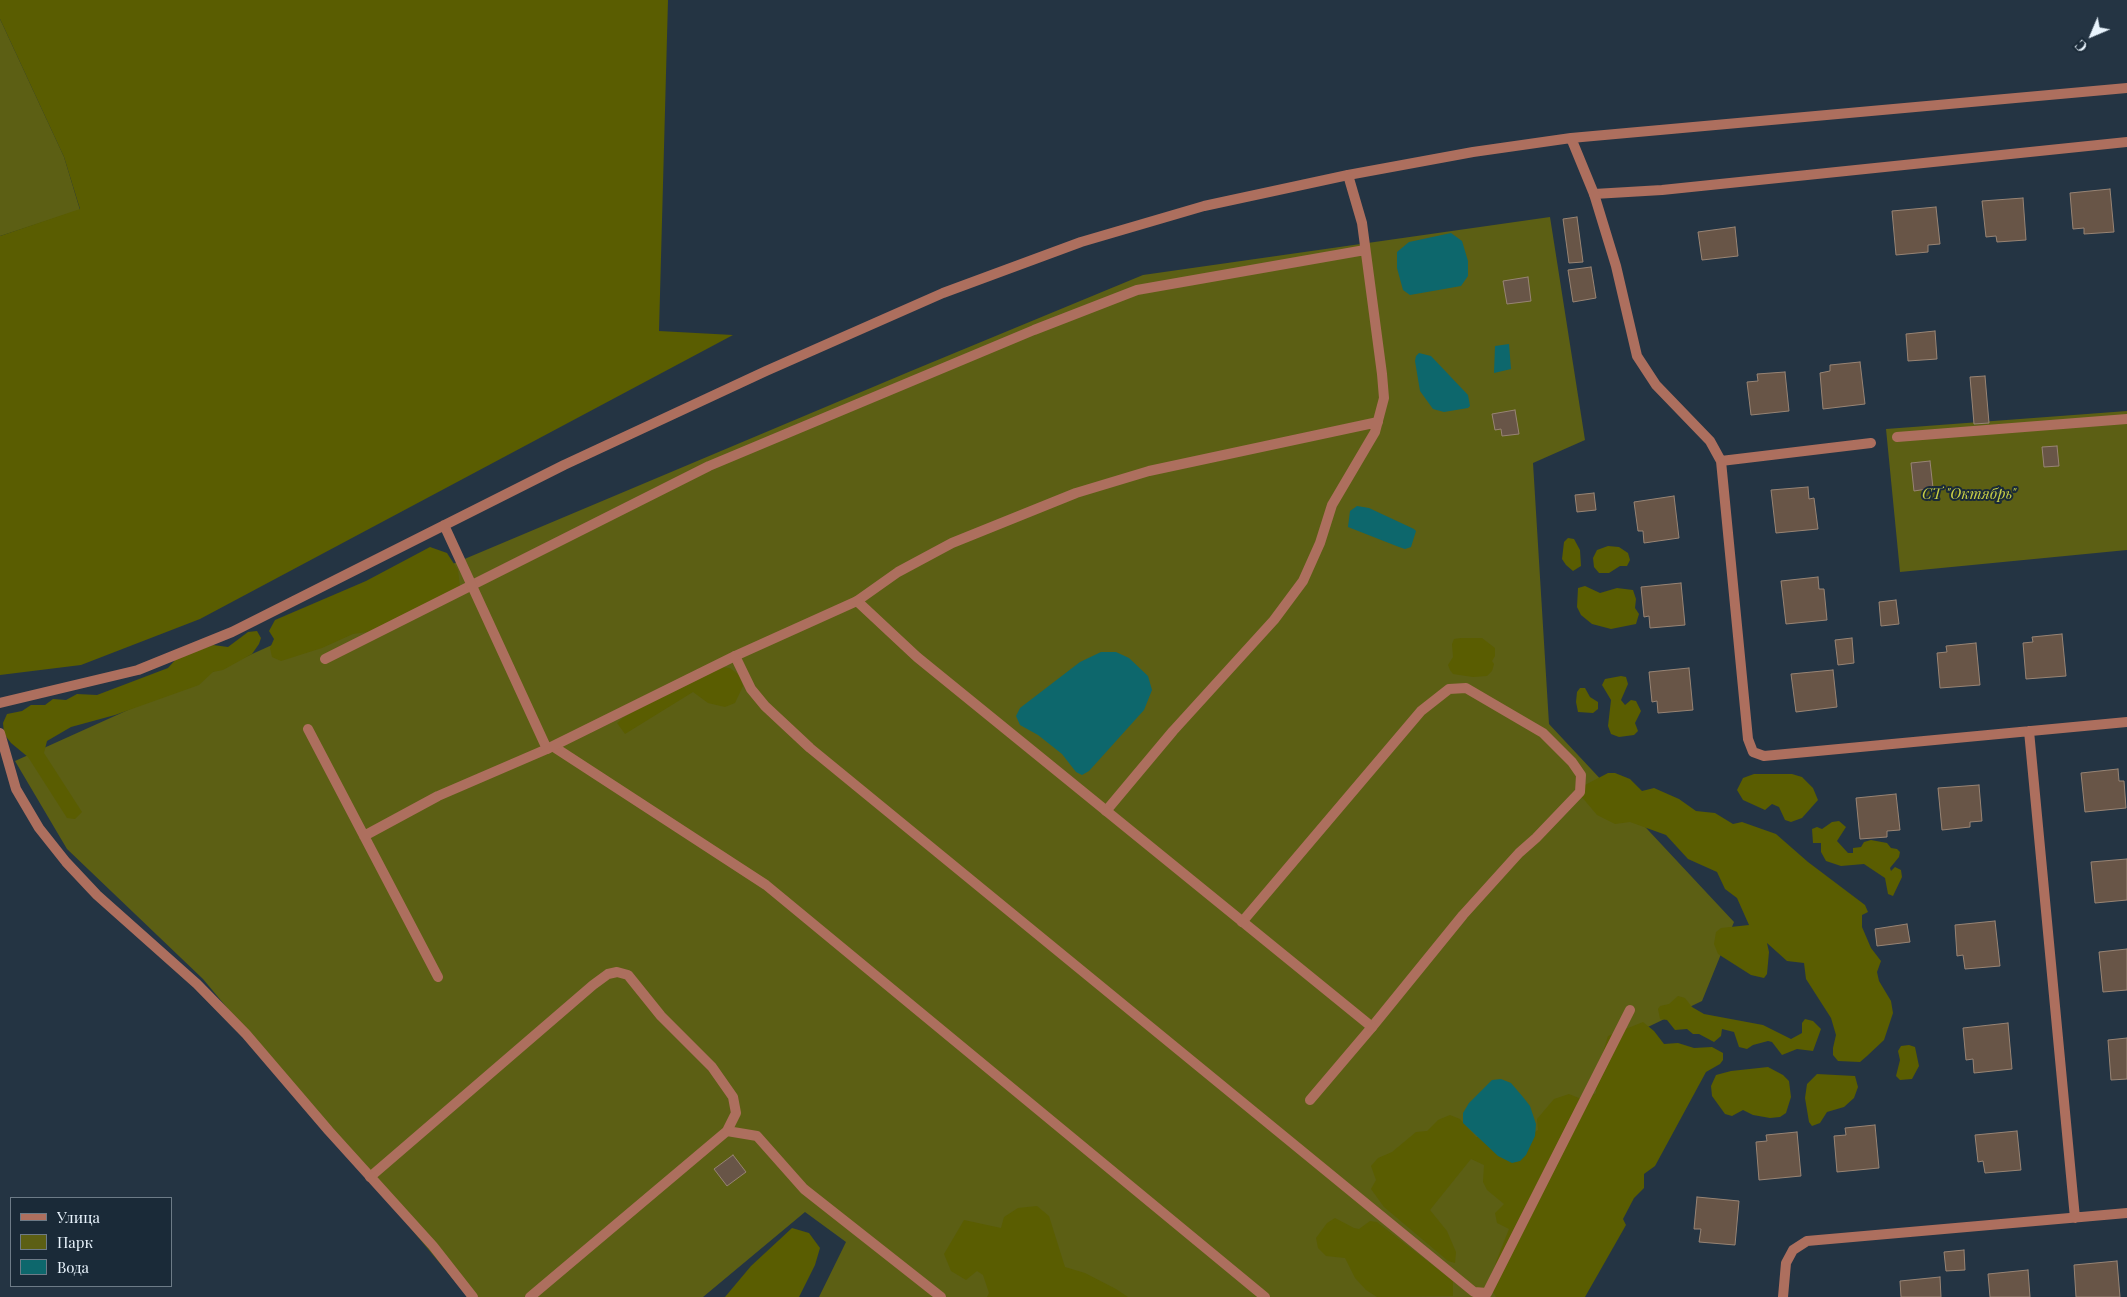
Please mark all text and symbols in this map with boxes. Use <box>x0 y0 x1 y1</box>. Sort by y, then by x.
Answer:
north arrow <box>2067 10 2117 60</box>
text: С <box>2071 36 2091 56</box>
park label: СТ "Октябрь" <box>1922 485 2016 503</box>
legend <box>10 1197 172 1287</box>
text: Улица <box>57 1207 100 1227</box>
text: Парк <box>57 1232 93 1252</box>
text: Вода <box>57 1257 89 1277</box>

